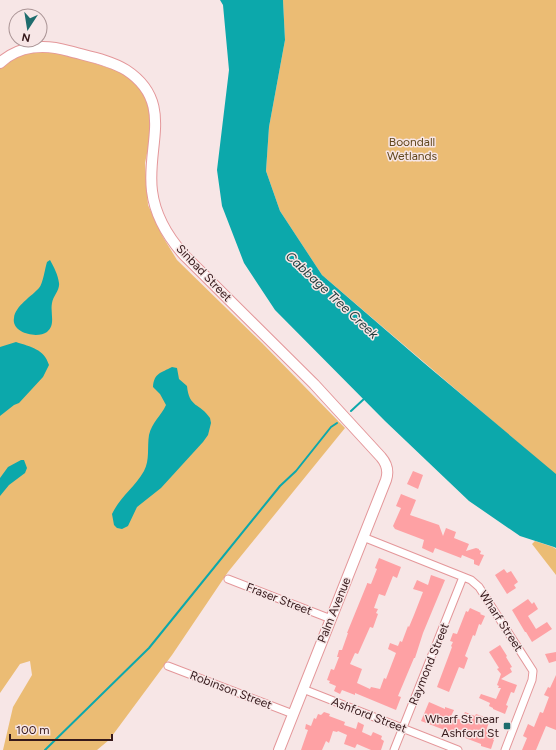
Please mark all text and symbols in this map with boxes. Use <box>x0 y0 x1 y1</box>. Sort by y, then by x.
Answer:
north arrow <box>8 8 48 48</box>
text: N <box>21 30 32 45</box>
park label: Boondall Wetlands <box>387 135 438 163</box>
street label: Sinbad Street <box>173 242 235 305</box>
water label: Cabbage Tree Creek <box>283 248 382 342</box>
street label: Palm Avenue <box>315 575 354 645</box>
street label: Fraser Street <box>244 580 314 618</box>
street label: Wharf Street <box>476 588 526 654</box>
street label: Raymond Street <box>406 620 452 707</box>
street label: Robinson Street <box>188 668 274 712</box>
street label: Ashford Street <box>329 694 409 736</box>
place label: Wharf St near Ashford St <box>425 712 499 740</box>
scale bar <box>10 716 112 742</box>
marker: Wharf St near Ashford St <box>502 721 512 731</box>
text: 100 m <box>16 723 50 737</box>

